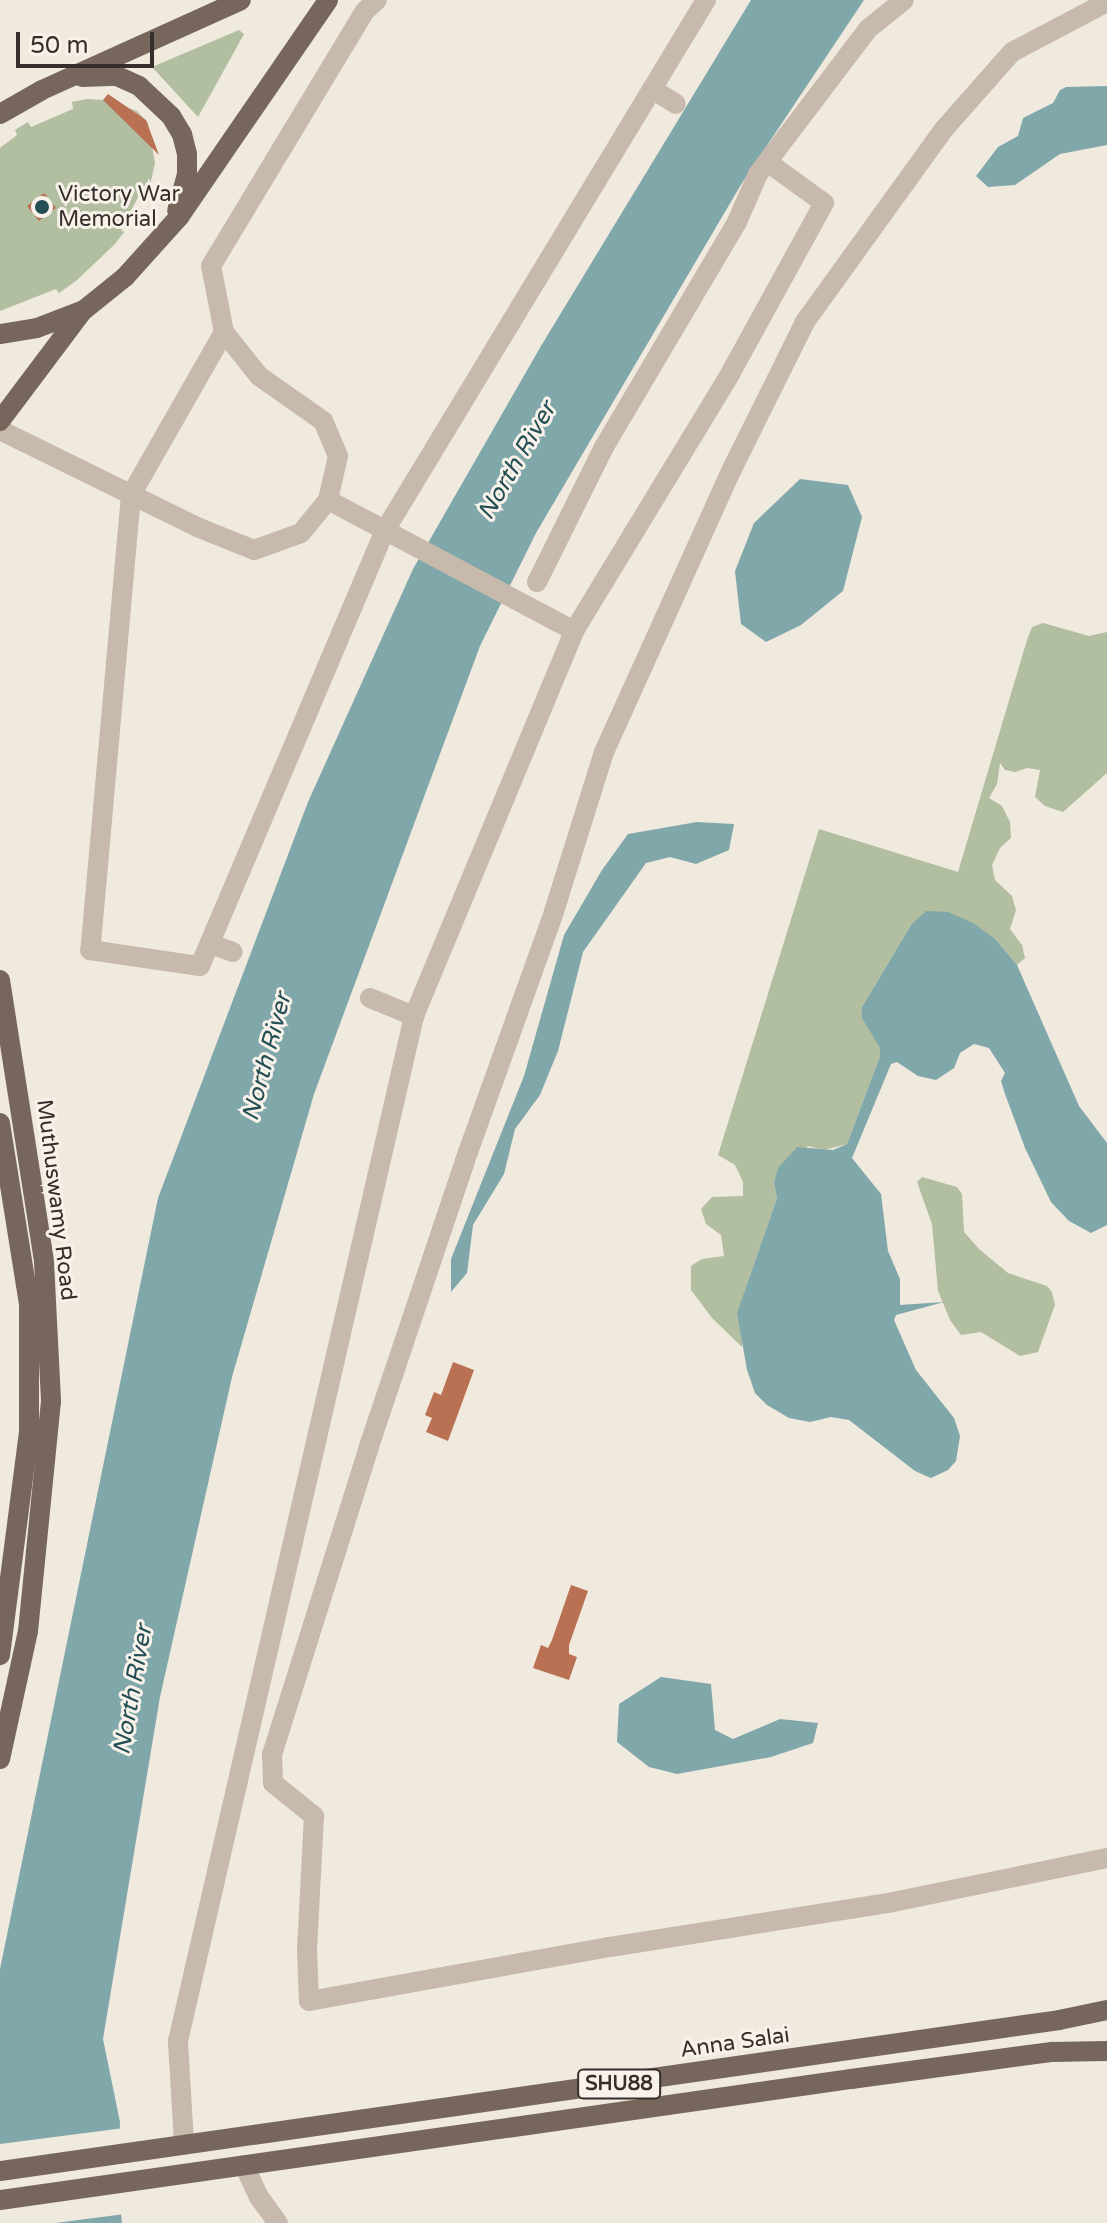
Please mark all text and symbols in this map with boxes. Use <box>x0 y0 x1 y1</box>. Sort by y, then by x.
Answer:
scale bar <box>20 16 158 66</box>
text: 50 m <box>30 31 88 60</box>
place label: Victory War Memorial <box>58 181 180 232</box>
marker: Victory War Memorial <box>33 198 51 216</box>
water label: North River <box>472 397 562 525</box>
water label: North River <box>236 990 298 1124</box>
street label: Muthuswamy Road <box>31 1098 81 1302</box>
water label: North River <box>107 1623 159 1757</box>
street label: Anna Salai <box>679 2022 791 2064</box>
road number: SHU88 <box>577 2068 661 2100</box>

